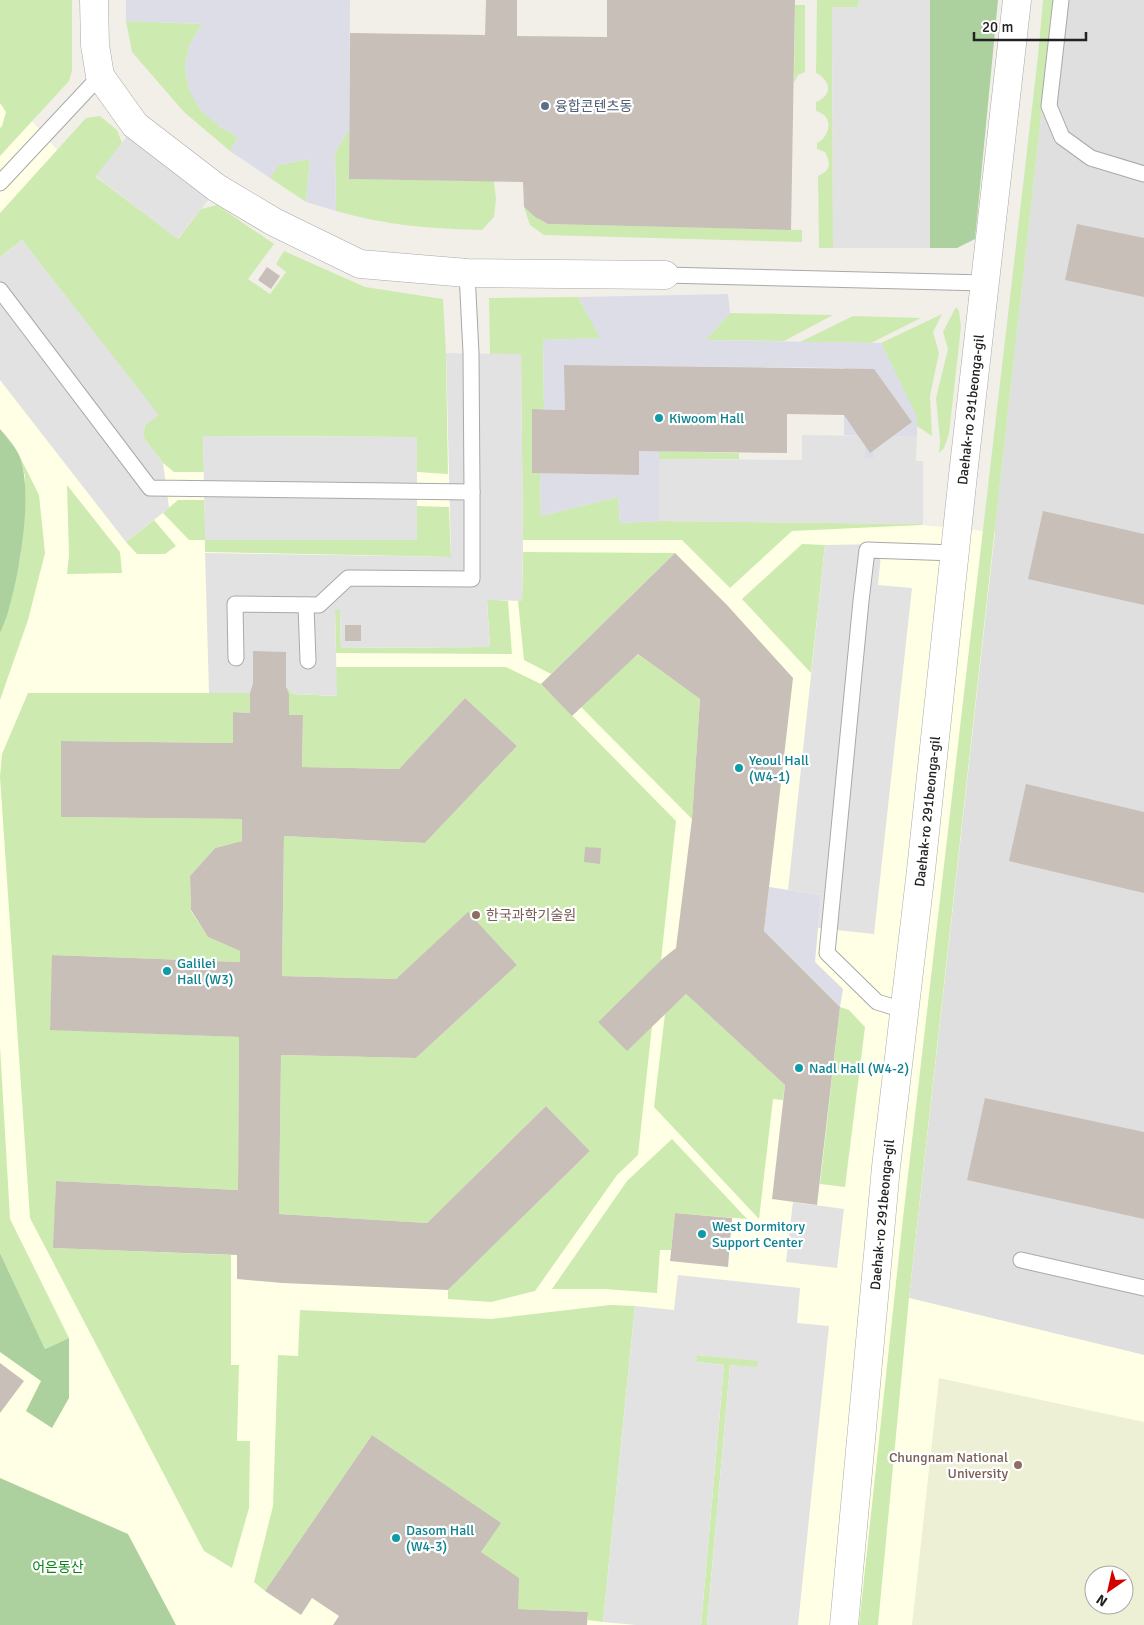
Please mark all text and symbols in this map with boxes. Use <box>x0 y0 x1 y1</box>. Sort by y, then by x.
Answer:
scale bar <box>974 10 1086 42</box>
text: 20 m <box>982 18 1013 36</box>
place label: 융합콘텐츠동 <box>555 98 632 115</box>
marker: 융합콘텐츠동 <box>539 100 551 112</box>
street label: Daehak-ro 291beonga-gil <box>954 333 987 486</box>
place label: Kiwoom Hall <box>669 410 744 427</box>
marker: Kiwoom Hall <box>653 412 665 424</box>
street label: Daehak-ro 291beonga-gil <box>911 735 944 888</box>
place label: Yeoul Hall (W4-1) <box>749 752 809 785</box>
marker: Yeoul Hall (W4-1) <box>733 762 745 774</box>
place label: 한국과학기술원 <box>486 907 576 924</box>
marker: 한국과학기술원 <box>470 909 482 921</box>
place label: Galilei Hall (W3) <box>177 955 233 988</box>
marker: Galilei Hall (W3) <box>161 965 173 977</box>
place label: Nadl Hall (W4-2) <box>809 1060 909 1077</box>
marker: Nadl Hall (W4-2) <box>793 1062 805 1074</box>
street label: Daehak-ro 291beonga-gil <box>866 1138 898 1291</box>
place label: West Dormitory Support Center <box>712 1218 805 1251</box>
marker: West Dormitory Support Center <box>696 1228 708 1240</box>
place label: Chungnam National University <box>889 1449 1008 1482</box>
marker: Chungnam National University <box>1012 1459 1024 1471</box>
place label: Dasom Hall (W4-3) <box>406 1522 474 1555</box>
marker: Dasom Hall (W4-3) <box>390 1532 402 1544</box>
park label: 어은동산 <box>32 1559 84 1576</box>
north arrow <box>1084 1565 1134 1615</box>
text: N <box>1093 1591 1111 1610</box>

